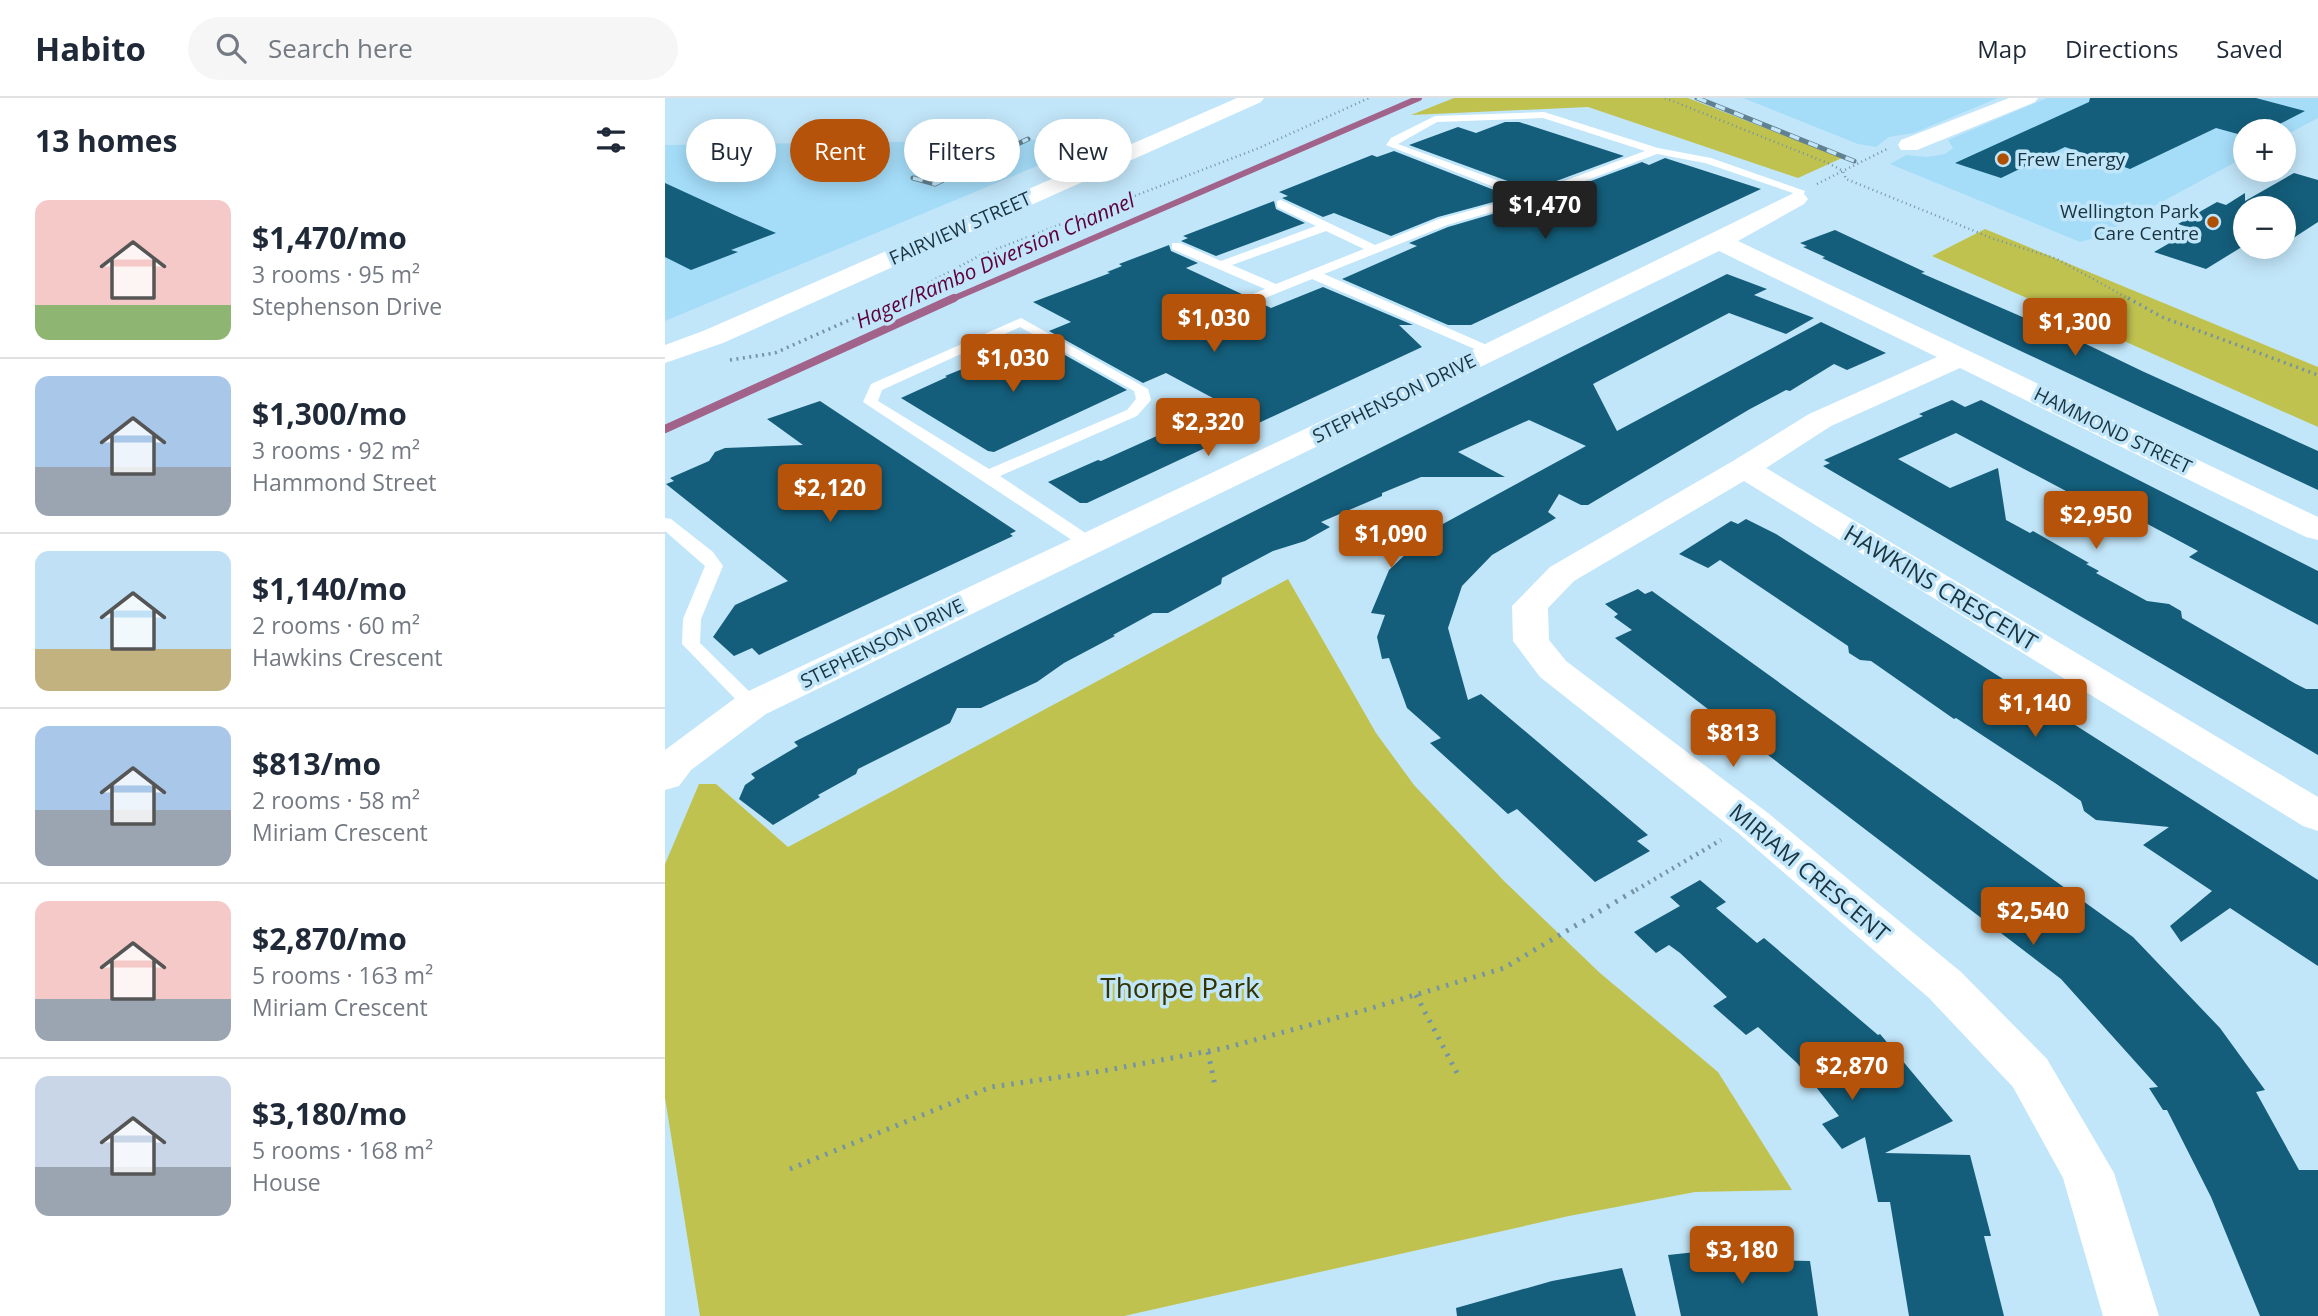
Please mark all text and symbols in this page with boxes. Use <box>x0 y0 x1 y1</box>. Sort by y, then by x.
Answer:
search box <box>188 17 678 80</box>
text: Habito <box>35 26 146 71</box>
icon: search <box>212 29 250 67</box>
text: Search here <box>268 30 413 66</box>
text: Map <box>1977 32 2027 65</box>
text: Directions <box>2065 32 2178 65</box>
text: Saved <box>2216 32 2283 65</box>
chip: Buy <box>686 119 776 182</box>
chip: Rent <box>790 119 890 182</box>
chip: Filters <box>904 119 1020 182</box>
chip: New <box>1034 119 1132 182</box>
map controls <box>2233 119 2296 259</box>
button: + <box>2233 119 2296 182</box>
text: 13 homes <box>35 120 178 161</box>
icon: filters <box>592 121 630 159</box>
place label: Frew Energy <box>2017 146 2126 172</box>
marker: Frew Energy <box>1995 151 2011 167</box>
pin: $1,470 <box>1488 181 1602 241</box>
water label: Hager/Rambo Diversion Channel <box>851 185 1140 334</box>
street label: FAIRVIEW STREET <box>885 185 1036 271</box>
text: $1,470 <box>1509 188 1581 220</box>
button: − <box>2233 196 2296 259</box>
place label: Wellington Park Care Centre <box>2060 198 2199 246</box>
marker: Wellington Park Care Centre <box>2205 214 2221 230</box>
text: $1,470/mo <box>252 217 407 258</box>
icon: home <box>91 228 175 312</box>
text: 3 rooms · 95 m² <box>252 258 420 290</box>
text: Stephenson Drive <box>252 290 442 322</box>
pin: $1,030 <box>1157 294 1271 354</box>
pin: $1,300 <box>2018 299 2132 358</box>
text: $1,030 <box>1178 301 1250 333</box>
text: $1,300 <box>2039 305 2111 337</box>
pin: $1,030 <box>956 334 1070 394</box>
text: $1,030 <box>977 341 1049 373</box>
street label: STEPHENSON DRIVE <box>1308 347 1480 449</box>
street label: HAMMOND STREET <box>2030 381 2197 480</box>
text: $1,300/mo <box>252 393 407 434</box>
pin: $2,320 <box>1151 398 1265 458</box>
icon: home <box>91 404 175 488</box>
text: $2,320 <box>1172 405 1244 437</box>
text: 3 rooms · 92 m² <box>252 434 420 466</box>
pin: $2,120 <box>773 464 887 524</box>
text: Hammond Street <box>252 466 437 498</box>
text: $2,120 <box>794 471 866 503</box>
pin: $2,950 <box>2039 491 2153 551</box>
text: $2,950 <box>2060 498 2132 530</box>
pin: $1,090 <box>1334 510 1448 570</box>
text: $1,090 <box>1355 517 1427 549</box>
street label: HAWKINS CRESCENT <box>1838 517 2044 658</box>
text: $1,140/mo <box>252 568 407 609</box>
icon: home <box>91 579 175 663</box>
street label: STEPHENSON DRIVE <box>796 592 968 694</box>
text: 2 rooms · 60 m² <box>252 609 420 641</box>
text: Hawkins Crescent <box>252 641 443 673</box>
pin: $1,140 <box>1978 680 2092 739</box>
text: $1,140 <box>1999 686 2071 718</box>
pin: $813 <box>1692 710 1774 769</box>
text: $813 <box>1707 716 1759 748</box>
text: $813/mo <box>252 743 381 784</box>
icon: home <box>91 754 175 838</box>
text: 2 rooms · 58 m² <box>252 784 420 816</box>
street label: MIRIAM CRESCENT <box>1723 795 1897 949</box>
text: Miriam Crescent <box>252 816 428 848</box>
pin: $2,540 <box>1976 888 2090 947</box>
text: $2,540 <box>1997 894 2069 926</box>
text: $2,870/mo <box>252 918 407 959</box>
icon: home <box>91 929 175 1013</box>
text: 5 rooms · 163 m² <box>252 959 433 991</box>
park label: Thorpe Park <box>1100 968 1260 1006</box>
text: Miriam Crescent <box>252 991 428 1023</box>
pin: $2,870 <box>1795 1042 1909 1102</box>
text: $2,870 <box>1816 1049 1888 1081</box>
text: $3,180/mo <box>252 1093 407 1134</box>
icon: home <box>91 1104 175 1188</box>
text: 5 rooms · 168 m² <box>252 1134 433 1166</box>
text: House <box>252 1166 321 1198</box>
pin: $3,180 <box>1685 1226 1799 1286</box>
text: $3,180 <box>1706 1233 1778 1265</box>

